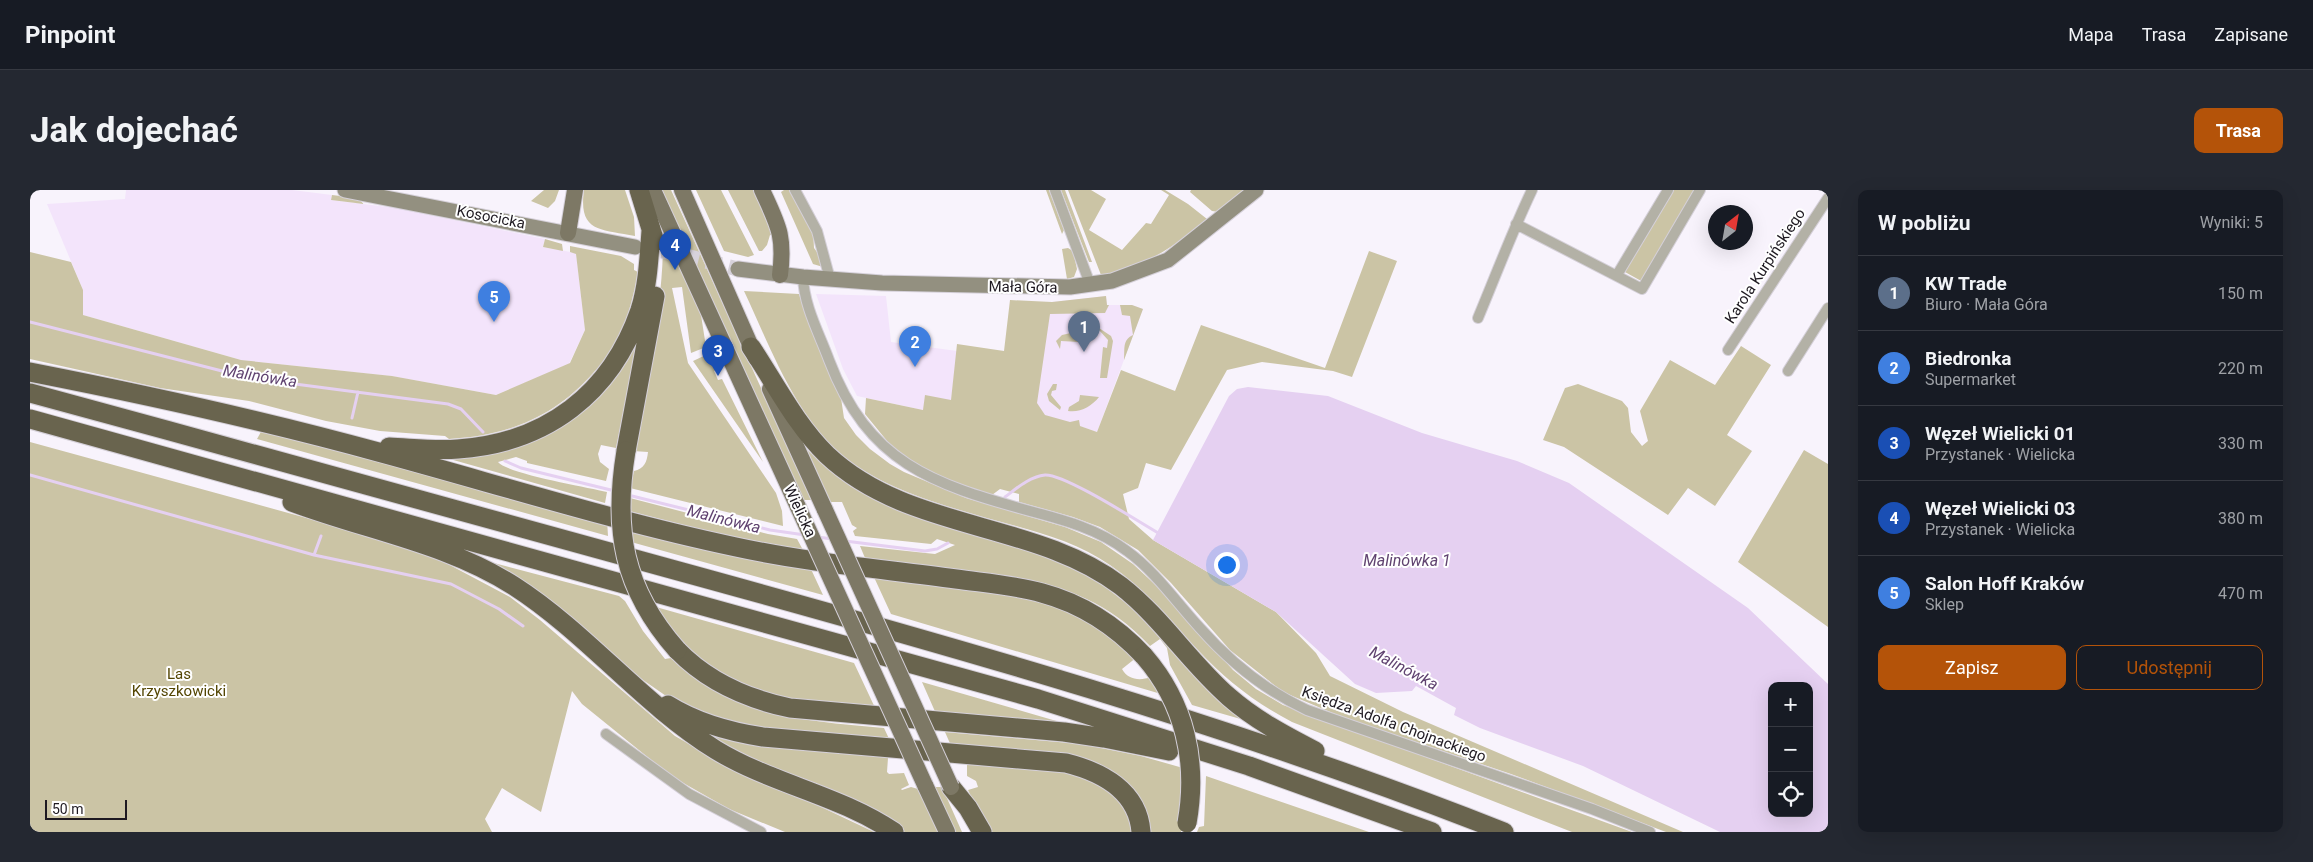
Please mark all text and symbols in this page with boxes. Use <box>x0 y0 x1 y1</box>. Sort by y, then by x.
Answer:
text: Pinpoint <box>25 21 115 49</box>
text: Mapa <box>2068 24 2114 45</box>
text: Trasa <box>2142 24 2186 45</box>
text: Zapisane <box>2214 24 2288 45</box>
button: Trasa <box>2194 108 2283 153</box>
text: Jak dojechać <box>30 110 238 151</box>
street label: Kosocicka <box>455 202 527 232</box>
north arrow <box>1708 205 1753 250</box>
street label: Karola Kurpińskiego <box>1721 205 1809 327</box>
text: W pobliżu <box>1878 211 1971 235</box>
text: Wyniki: 5 <box>2200 213 2263 232</box>
pin: 4 <box>659 229 691 270</box>
text: KW Trade <box>1925 272 2007 295</box>
street label: Mała Góra <box>988 277 1058 297</box>
pin: 5 <box>478 281 510 322</box>
text: 1 <box>1889 284 1899 303</box>
text: 150 m <box>2218 284 2263 303</box>
text: Biuro · Mała Góra <box>1925 295 2048 314</box>
pin: 1 <box>1068 311 1100 352</box>
pin: 2 <box>899 326 931 367</box>
pin: 3 <box>702 335 734 376</box>
text: Biedronka <box>1925 347 2011 370</box>
text: 2 <box>1889 359 1899 378</box>
text: 220 m <box>2218 359 2263 378</box>
water label: Malinówka <box>222 361 298 391</box>
text: Supermarket <box>1925 370 2016 389</box>
text: Węzeł Wielicki 01 <box>1925 422 2076 445</box>
text: 3 <box>1889 434 1899 453</box>
text: 330 m <box>2218 434 2263 453</box>
text: Przystanek · Wielicka <box>1925 445 2075 464</box>
street label: Wielicka <box>780 482 820 540</box>
text: Węzeł Wielicki 03 <box>1925 497 2076 520</box>
water label: Malinówka <box>685 501 763 537</box>
text: 4 <box>1889 509 1899 528</box>
text: 380 m <box>2218 509 2263 528</box>
text: Przystanek · Wielicka <box>1925 520 2075 539</box>
water label: Malinówka 1 <box>1363 551 1451 570</box>
your location <box>1214 552 1240 578</box>
text: Salon Hoff Kraków <box>1925 572 2084 595</box>
text: 5 <box>1889 584 1899 603</box>
text: 470 m <box>2218 584 2263 603</box>
text: Sklep <box>1925 595 1964 614</box>
water label: Malinówka <box>1366 642 1442 694</box>
button: Zapisz <box>1878 645 2066 690</box>
button: Udostępnij <box>2076 645 2263 690</box>
park label: Las Krzyszkowicki <box>132 665 226 700</box>
street label: Księdza Adolfa Chojnackiego <box>1299 682 1489 766</box>
map controls <box>1768 682 1813 817</box>
button: + <box>1768 682 1813 727</box>
button: − <box>1768 727 1813 772</box>
button: locate <box>1768 772 1813 817</box>
scale bar <box>45 797 128 820</box>
text: 50 m <box>52 801 84 817</box>

